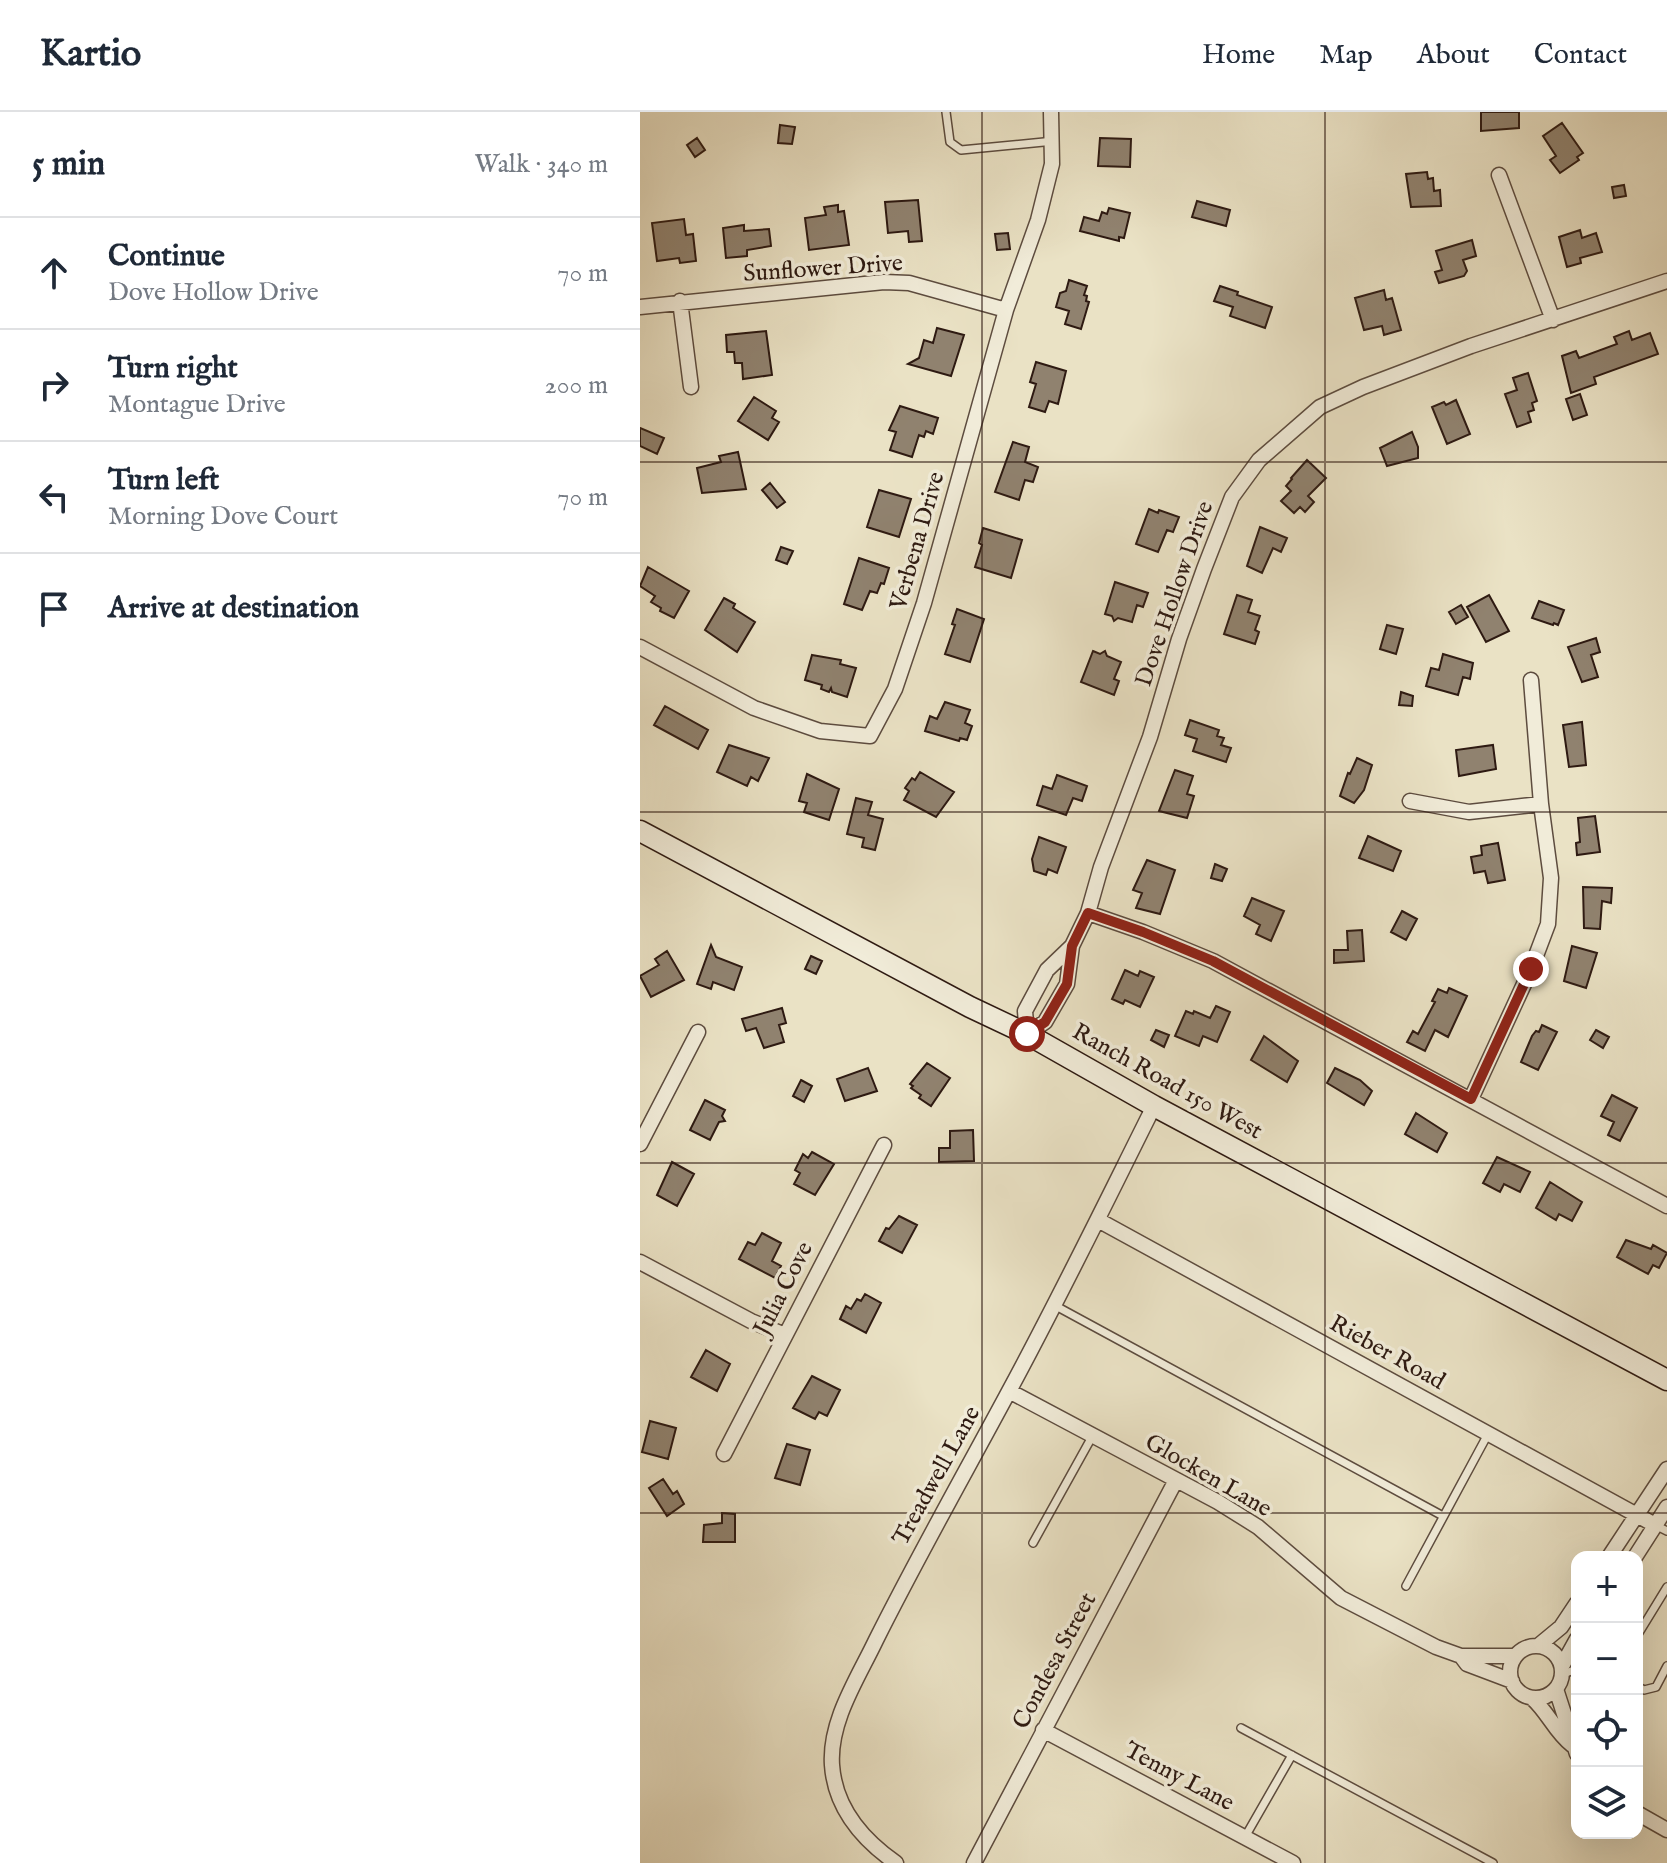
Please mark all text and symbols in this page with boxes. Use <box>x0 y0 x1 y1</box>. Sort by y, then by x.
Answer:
text: Kartio <box>40 31 141 79</box>
text: Home <box>1202 38 1275 73</box>
text: Map <box>1319 38 1373 73</box>
text: About <box>1417 38 1490 73</box>
text: Contact <box>1534 38 1627 73</box>
text: 5 min <box>32 143 105 186</box>
text: Walk · 340 m <box>474 148 608 181</box>
text: Continue <box>108 238 225 276</box>
street label: Sunflower Drive <box>742 248 904 290</box>
icon: ahead <box>32 251 76 295</box>
text: 70 m <box>557 257 608 290</box>
text: Dove Hollow Drive <box>108 276 319 309</box>
text: Turn right <box>108 350 238 388</box>
icon: right <box>32 363 76 407</box>
text: 200 m <box>544 369 608 402</box>
text: Montague Drive <box>108 388 286 421</box>
text: Turn left <box>108 462 219 500</box>
street label: Verbena Drive <box>883 468 953 615</box>
icon: left <box>32 475 76 519</box>
text: 70 m <box>557 481 608 514</box>
street label: Dove Hollow Drive <box>1129 497 1221 691</box>
text: Morning Dove Court <box>108 500 338 533</box>
icon: arrive <box>32 587 76 631</box>
text: Arrive at destination <box>108 590 359 628</box>
route end <box>1513 951 1549 987</box>
route start <box>1009 1016 1045 1052</box>
street label: Ranch Road 150 West <box>1066 1017 1268 1147</box>
street label: Julia Cove <box>746 1237 821 1344</box>
street label: Rieber Road <box>1324 1309 1450 1398</box>
street label: Treadwell Lane <box>886 1401 988 1551</box>
street label: Glocken Lane <box>1139 1427 1277 1525</box>
map controls <box>1571 1551 1643 1839</box>
button: + <box>1571 1551 1643 1623</box>
street label: Condesa Street <box>1006 1587 1104 1735</box>
button: − <box>1571 1623 1643 1695</box>
button: locate <box>1571 1695 1643 1767</box>
street label: Tenny Lane <box>1119 1735 1239 1819</box>
button: layers <box>1571 1767 1643 1839</box>

